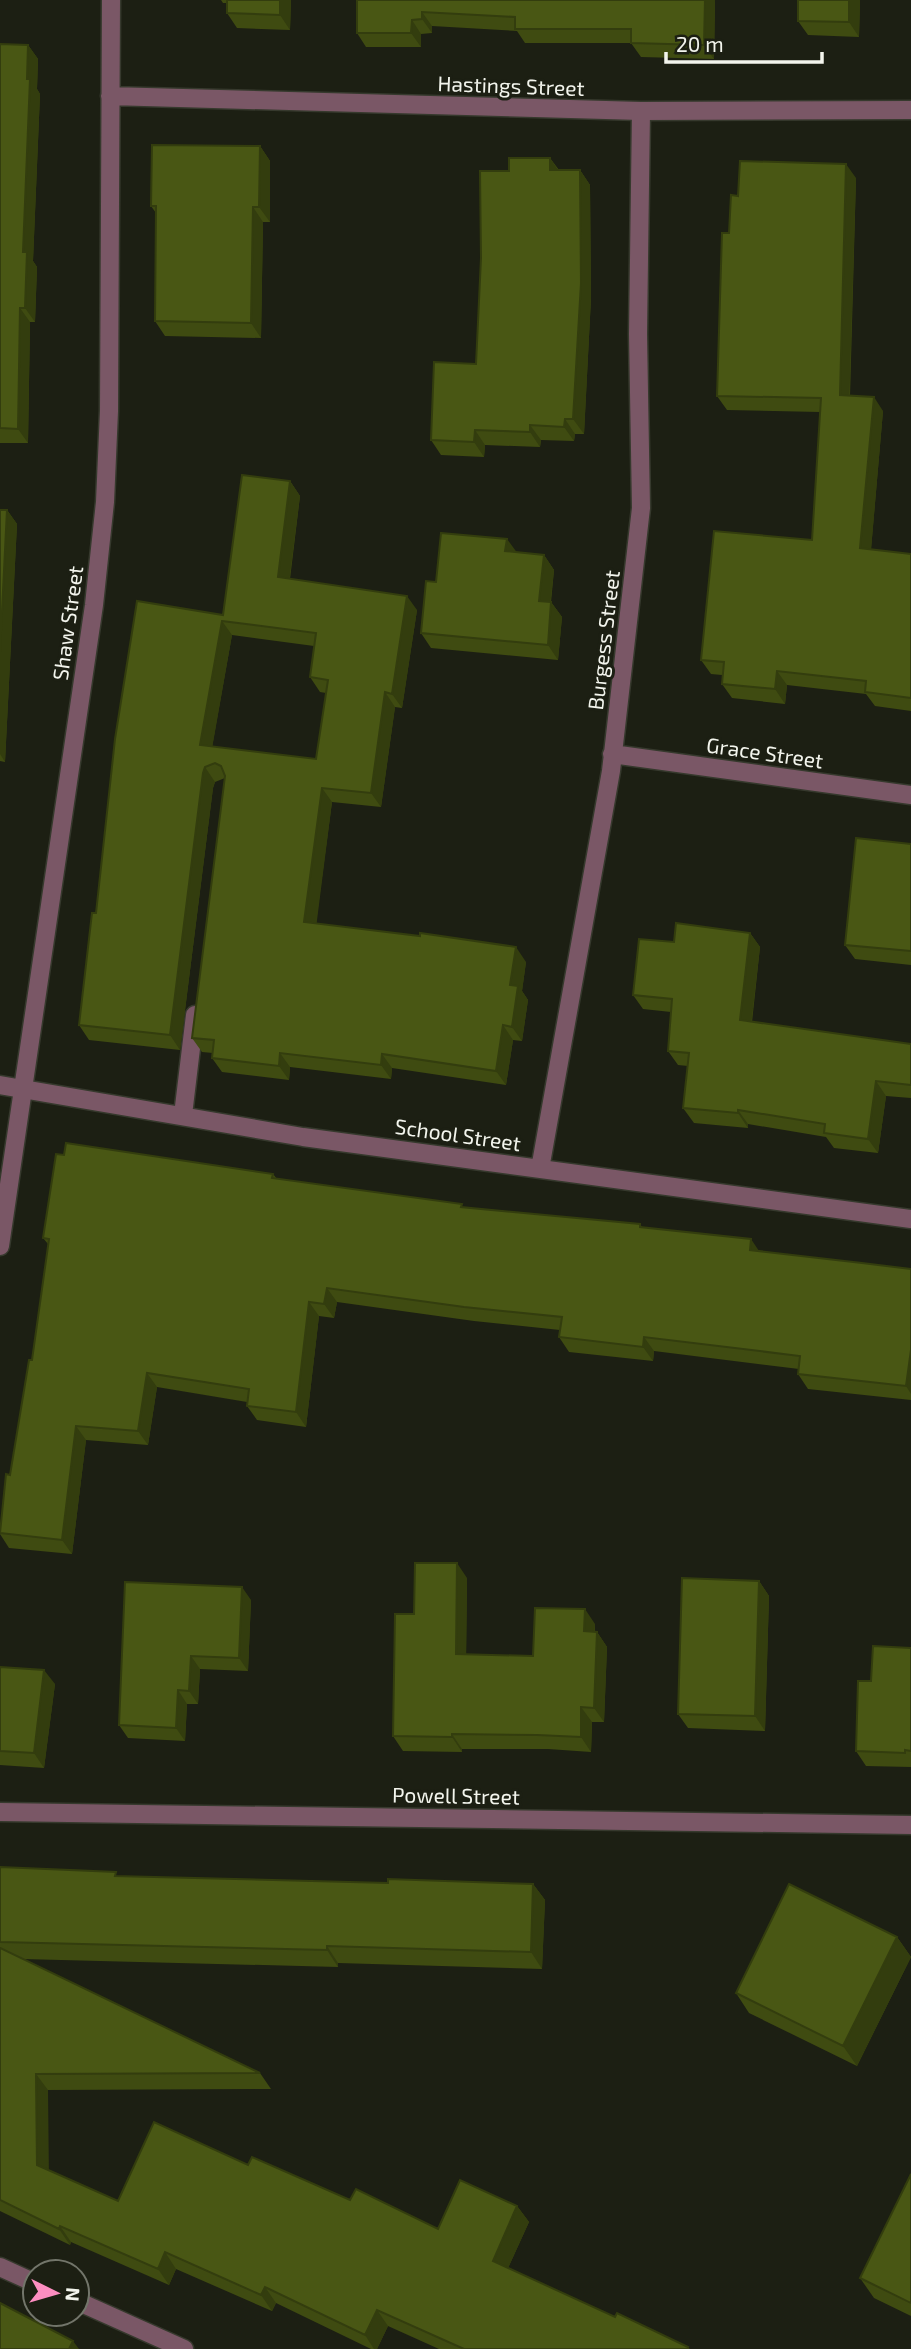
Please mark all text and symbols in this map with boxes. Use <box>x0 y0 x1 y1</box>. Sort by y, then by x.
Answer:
scale bar <box>666 21 822 65</box>
text: 20 m <box>676 31 724 56</box>
street label: Hastings Street <box>437 70 585 100</box>
street label: Shaw Street <box>47 564 87 682</box>
street label: Burgess Street <box>582 569 624 711</box>
street label: Grace Street <box>705 731 825 773</box>
street label: School Street <box>393 1113 523 1155</box>
street label: Powell Street <box>392 1781 520 1809</box>
north arrow <box>21 2258 91 2328</box>
text: N <box>61 2287 85 2302</box>

